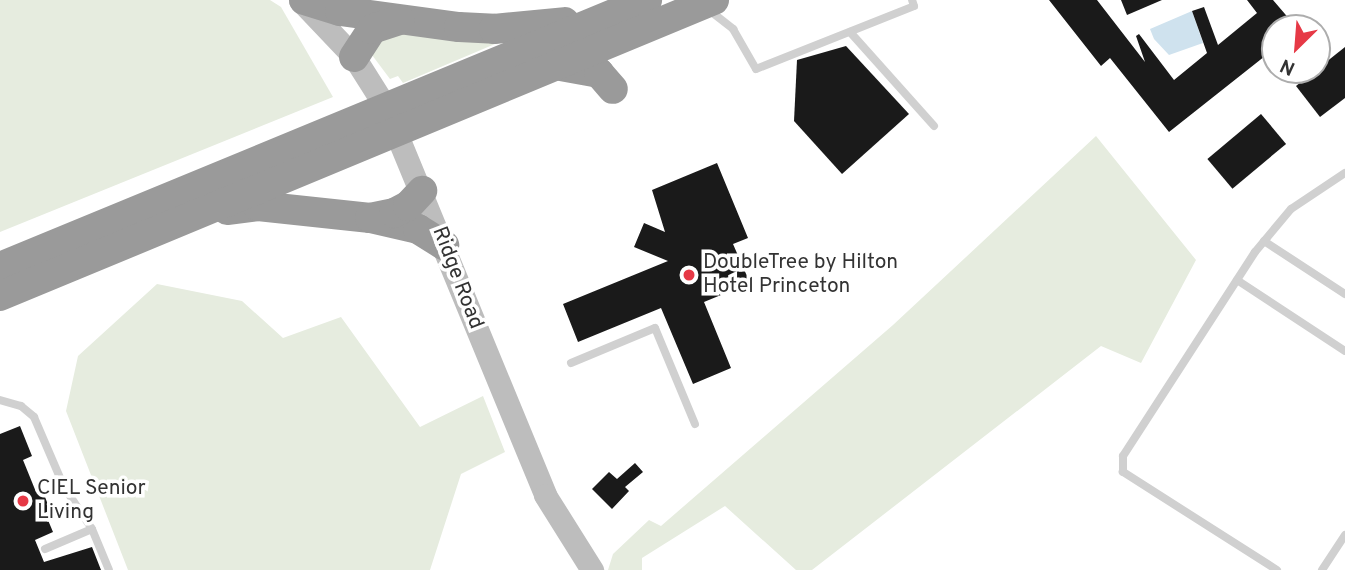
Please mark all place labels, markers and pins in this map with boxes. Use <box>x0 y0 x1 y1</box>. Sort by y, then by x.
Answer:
place label: DoubleTree by Hilton Hotel Princeton <box>703 250 898 300</box>
marker: DoubleTree by Hilton Hotel Princeton <box>681 267 697 283</box>
place label: CIEL Senior Living <box>37 476 146 526</box>
marker: CIEL Senior Living <box>15 493 31 509</box>

